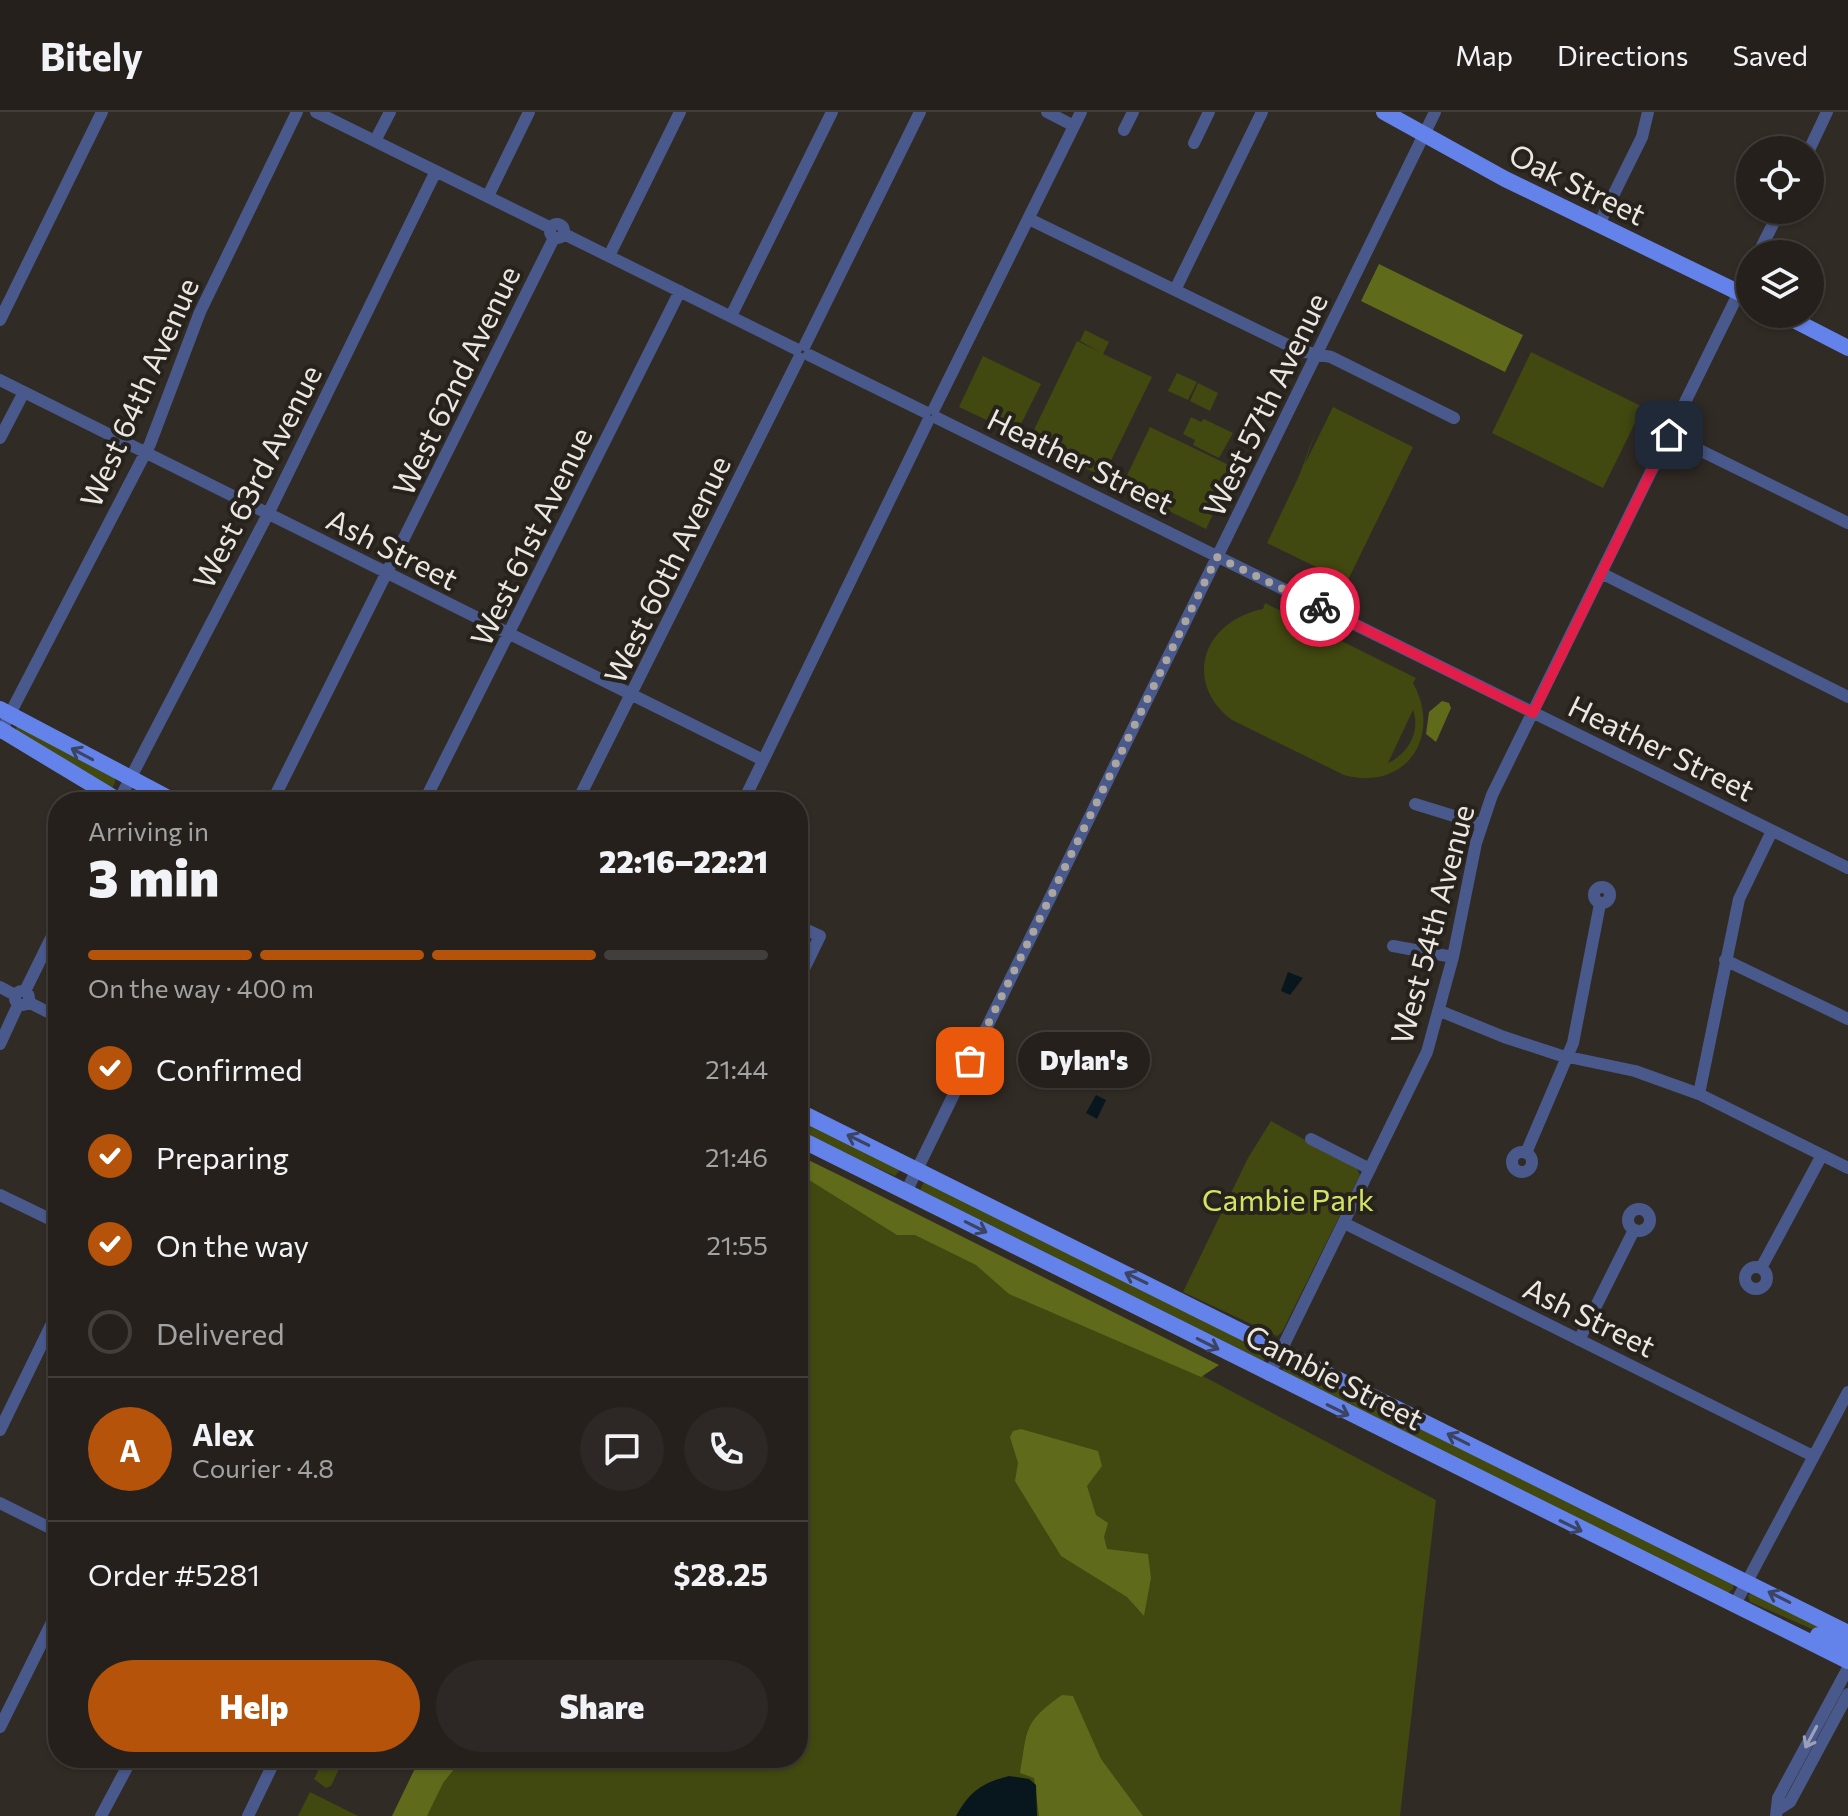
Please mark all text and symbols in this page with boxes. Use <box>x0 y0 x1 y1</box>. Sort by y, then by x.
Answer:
text: Bitely <box>40 32 143 79</box>
text: Map <box>1455 38 1513 72</box>
text: Directions <box>1557 38 1688 72</box>
text: Saved <box>1732 38 1808 72</box>
street label: Oak Street <box>1504 134 1652 232</box>
map controls <box>1736 136 1824 328</box>
button: locate <box>1736 136 1824 224</box>
button: layers <box>1736 240 1824 328</box>
street label: West 62nd Avenue <box>383 259 527 501</box>
street label: West 64th Avenue <box>71 271 205 513</box>
street label: West 57th Avenue <box>1194 286 1334 522</box>
street label: West 63rd Avenue <box>184 358 328 594</box>
street label: Heather Street <box>982 399 1180 521</box>
pin <box>1635 401 1703 469</box>
icon: home <box>1647 413 1691 457</box>
street label: West 61st Avenue <box>461 421 599 651</box>
street label: West 60th Avenue <box>595 449 737 689</box>
street label: Ash Street <box>321 499 465 597</box>
courier <box>1280 567 1360 647</box>
icon: bike <box>1298 585 1342 629</box>
street label: Heather Street <box>1563 686 1761 808</box>
one-way arrow <box>70 746 94 762</box>
street label: West 54th Avenue <box>1381 800 1481 1048</box>
text: Arriving in <box>88 815 209 846</box>
text: 22:16–22:21 <box>599 842 768 879</box>
text: 3 min <box>88 844 219 908</box>
text: On the way · 400 m <box>88 972 314 1003</box>
pin <box>936 1027 1004 1095</box>
callout: Dylan's <box>1018 1033 1150 1089</box>
icon: bag <box>948 1039 992 1083</box>
text: Dylan's <box>1040 1044 1128 1075</box>
icon: check <box>88 1046 132 1090</box>
text: Confirmed <box>156 1050 303 1087</box>
text: 21:44 <box>705 1053 768 1084</box>
one-way arrow <box>846 1132 870 1148</box>
icon: check <box>88 1134 132 1178</box>
text: Preparing <box>156 1138 289 1175</box>
text: 21:46 <box>705 1141 768 1172</box>
park label: Cambie Park <box>1202 1180 1374 1217</box>
one-way arrow <box>963 1220 987 1235</box>
icon: check <box>88 1222 132 1266</box>
text: On the way <box>156 1226 309 1263</box>
text: 21:55 <box>706 1229 768 1260</box>
street label: Ash Street <box>1518 1268 1662 1364</box>
one-way arrow <box>1124 1270 1148 1285</box>
text: Delivered <box>156 1314 285 1351</box>
street label: Cambie Street <box>1240 1315 1430 1437</box>
one-way arrow <box>1195 1337 1219 1353</box>
one-way arrow <box>1326 1403 1350 1418</box>
button: chat <box>580 1407 664 1491</box>
button: phone <box>684 1407 768 1491</box>
text: Alex <box>192 1415 255 1452</box>
text: A <box>119 1431 141 1468</box>
one-way arrow <box>1446 1431 1470 1446</box>
text: Courier · 4.8 <box>192 1452 334 1483</box>
one-way arrow <box>1559 1518 1583 1534</box>
text: Order #5281 <box>88 1555 260 1592</box>
text: $28.25 <box>673 1555 768 1592</box>
one-way arrow <box>1767 1589 1791 1605</box>
button: Help <box>88 1660 420 1752</box>
button: Share <box>436 1660 768 1752</box>
one-way arrow <box>1803 1725 1819 1748</box>

